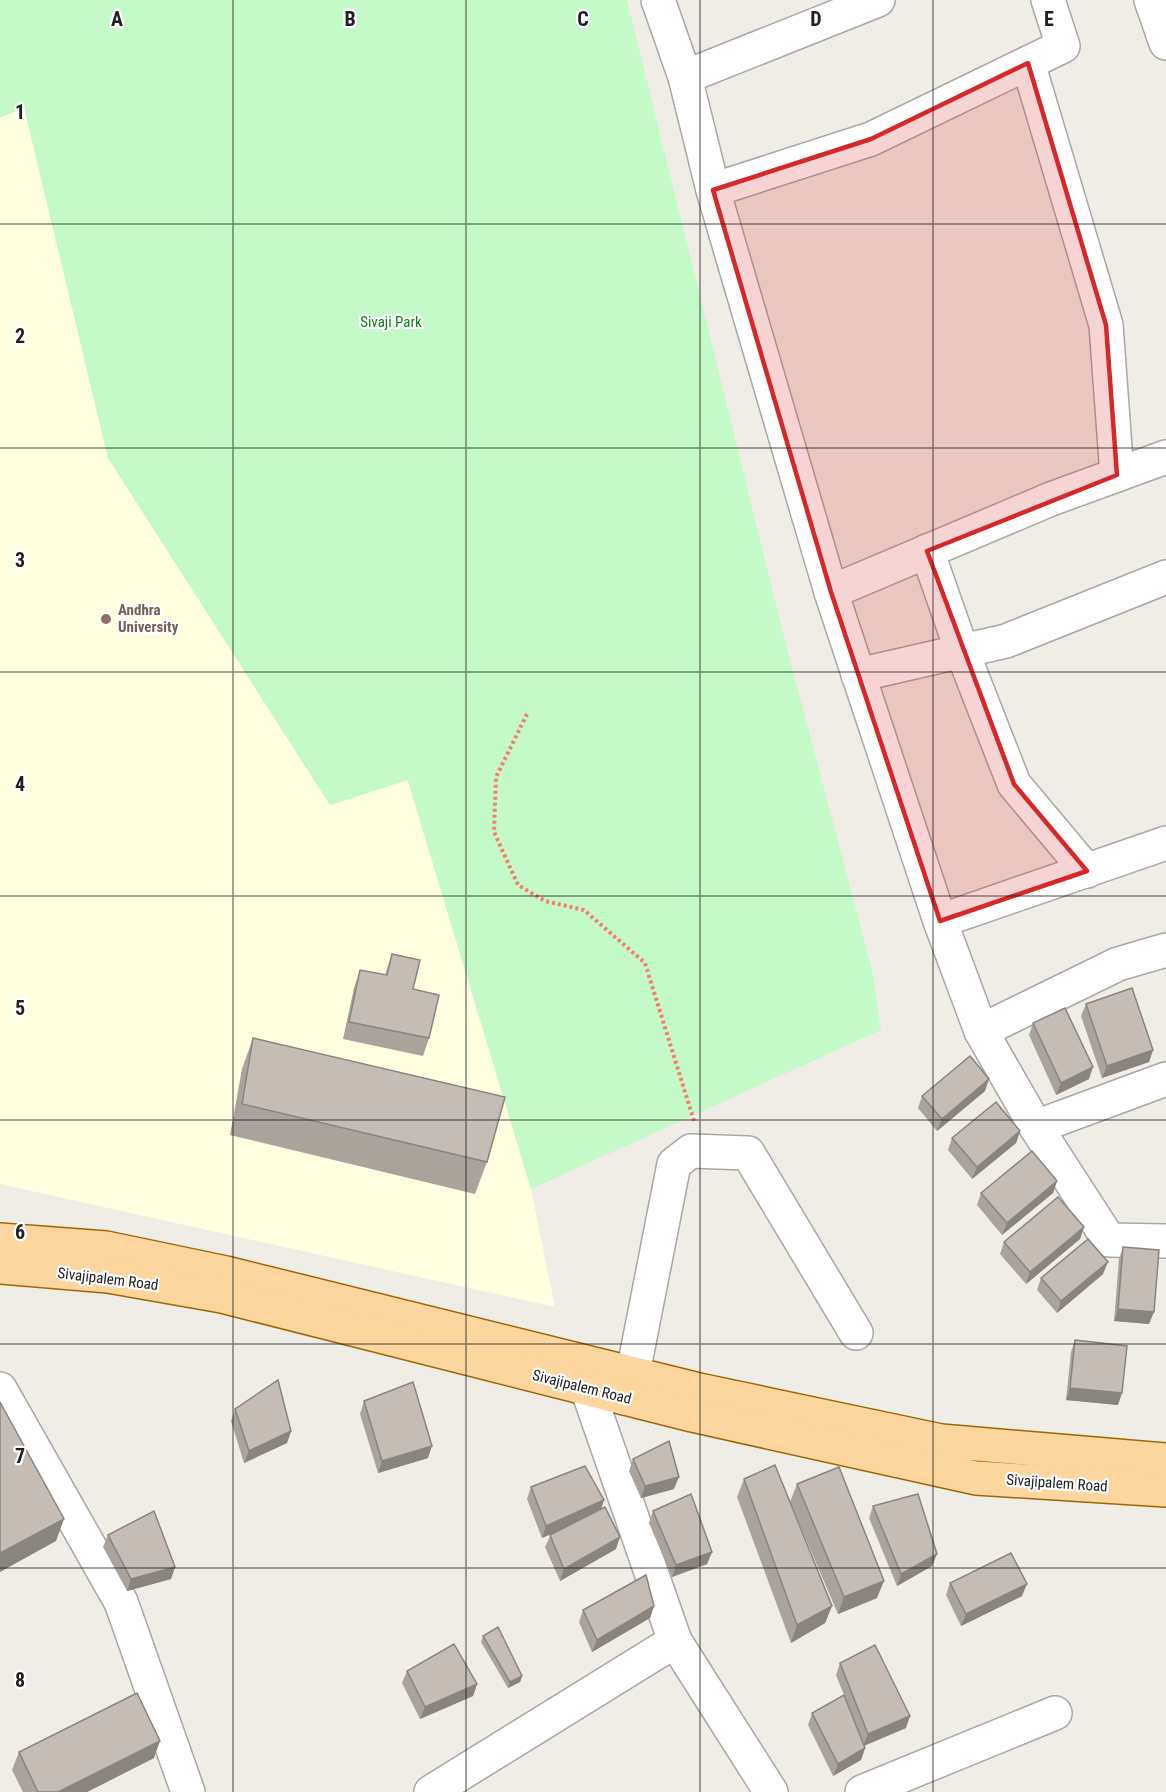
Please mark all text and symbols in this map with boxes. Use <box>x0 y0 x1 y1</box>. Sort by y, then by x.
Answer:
text: A <box>111 7 123 31</box>
text: B <box>344 7 356 31</box>
text: C <box>577 7 589 31</box>
text: D <box>810 7 822 31</box>
text: E <box>1044 7 1054 31</box>
text: 1 <box>15 100 25 124</box>
park label: Sivaji Park <box>360 313 422 331</box>
text: 2 <box>15 324 25 348</box>
text: 3 <box>15 548 25 572</box>
place label: Andhra University <box>118 601 179 636</box>
marker: Andhra University <box>99 612 113 626</box>
text: 4 <box>15 772 25 796</box>
text: 5 <box>15 996 25 1020</box>
text: 6 <box>15 1220 25 1244</box>
street label: Sivajipalem Road <box>57 1264 159 1294</box>
street label: Sivajipalem Road <box>531 1366 633 1408</box>
text: 7 <box>15 1444 25 1468</box>
street label: Sivajipalem Road <box>1006 1470 1108 1496</box>
text: 8 <box>15 1668 25 1692</box>

